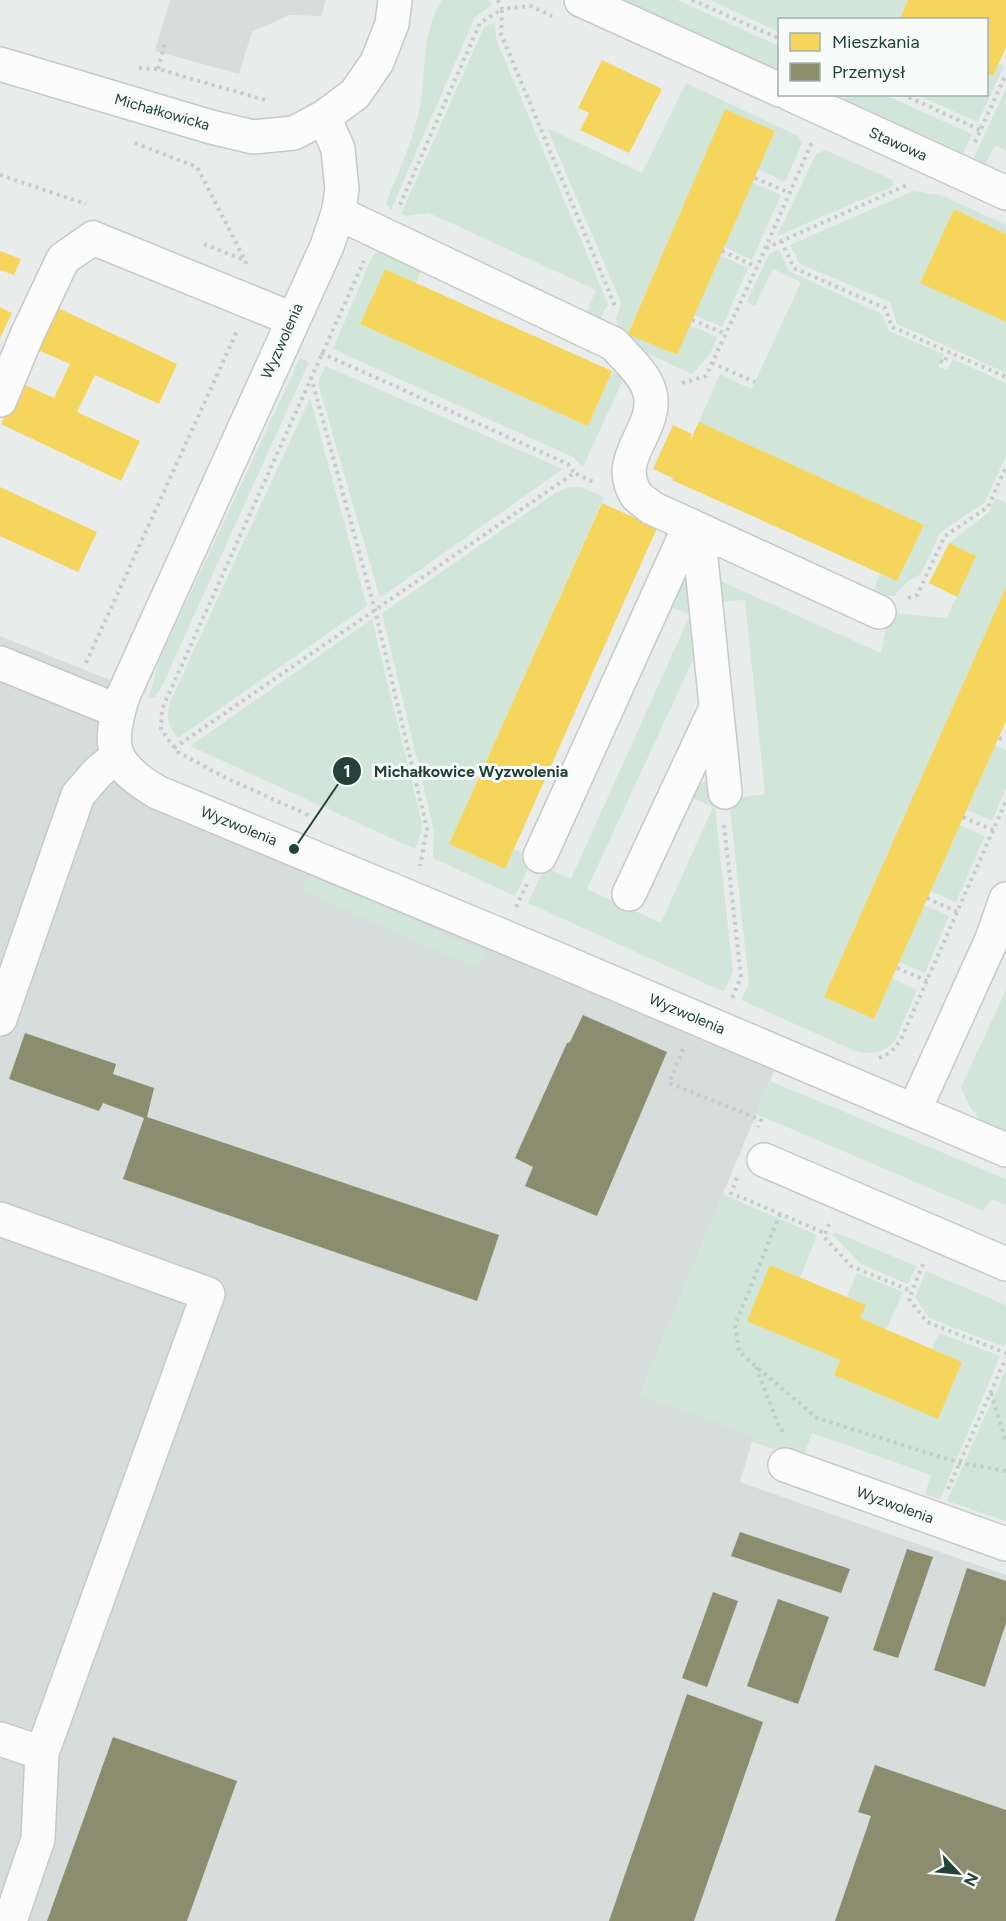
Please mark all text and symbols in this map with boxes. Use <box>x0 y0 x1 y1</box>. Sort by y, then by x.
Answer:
legend <box>778 18 988 96</box>
text: Mieszkania <box>832 31 920 53</box>
text: Przemysł <box>832 61 905 83</box>
street label: Michałkowicka <box>112 90 212 134</box>
street label: Stawowa <box>866 123 930 165</box>
street label: Wyzwolenia <box>257 300 307 382</box>
callout: Michałkowice Wyzwolenia <box>332 754 580 788</box>
text: 1 <box>343 760 351 782</box>
text: Michałkowice Wyzwolenia <box>374 762 568 781</box>
street label: Wyzwolenia <box>198 802 280 850</box>
street label: Wyzwolenia <box>646 990 728 1038</box>
street label: Wyzwolenia <box>854 1483 936 1527</box>
north arrow <box>928 1843 988 1903</box>
text: N <box>960 1870 982 1889</box>

